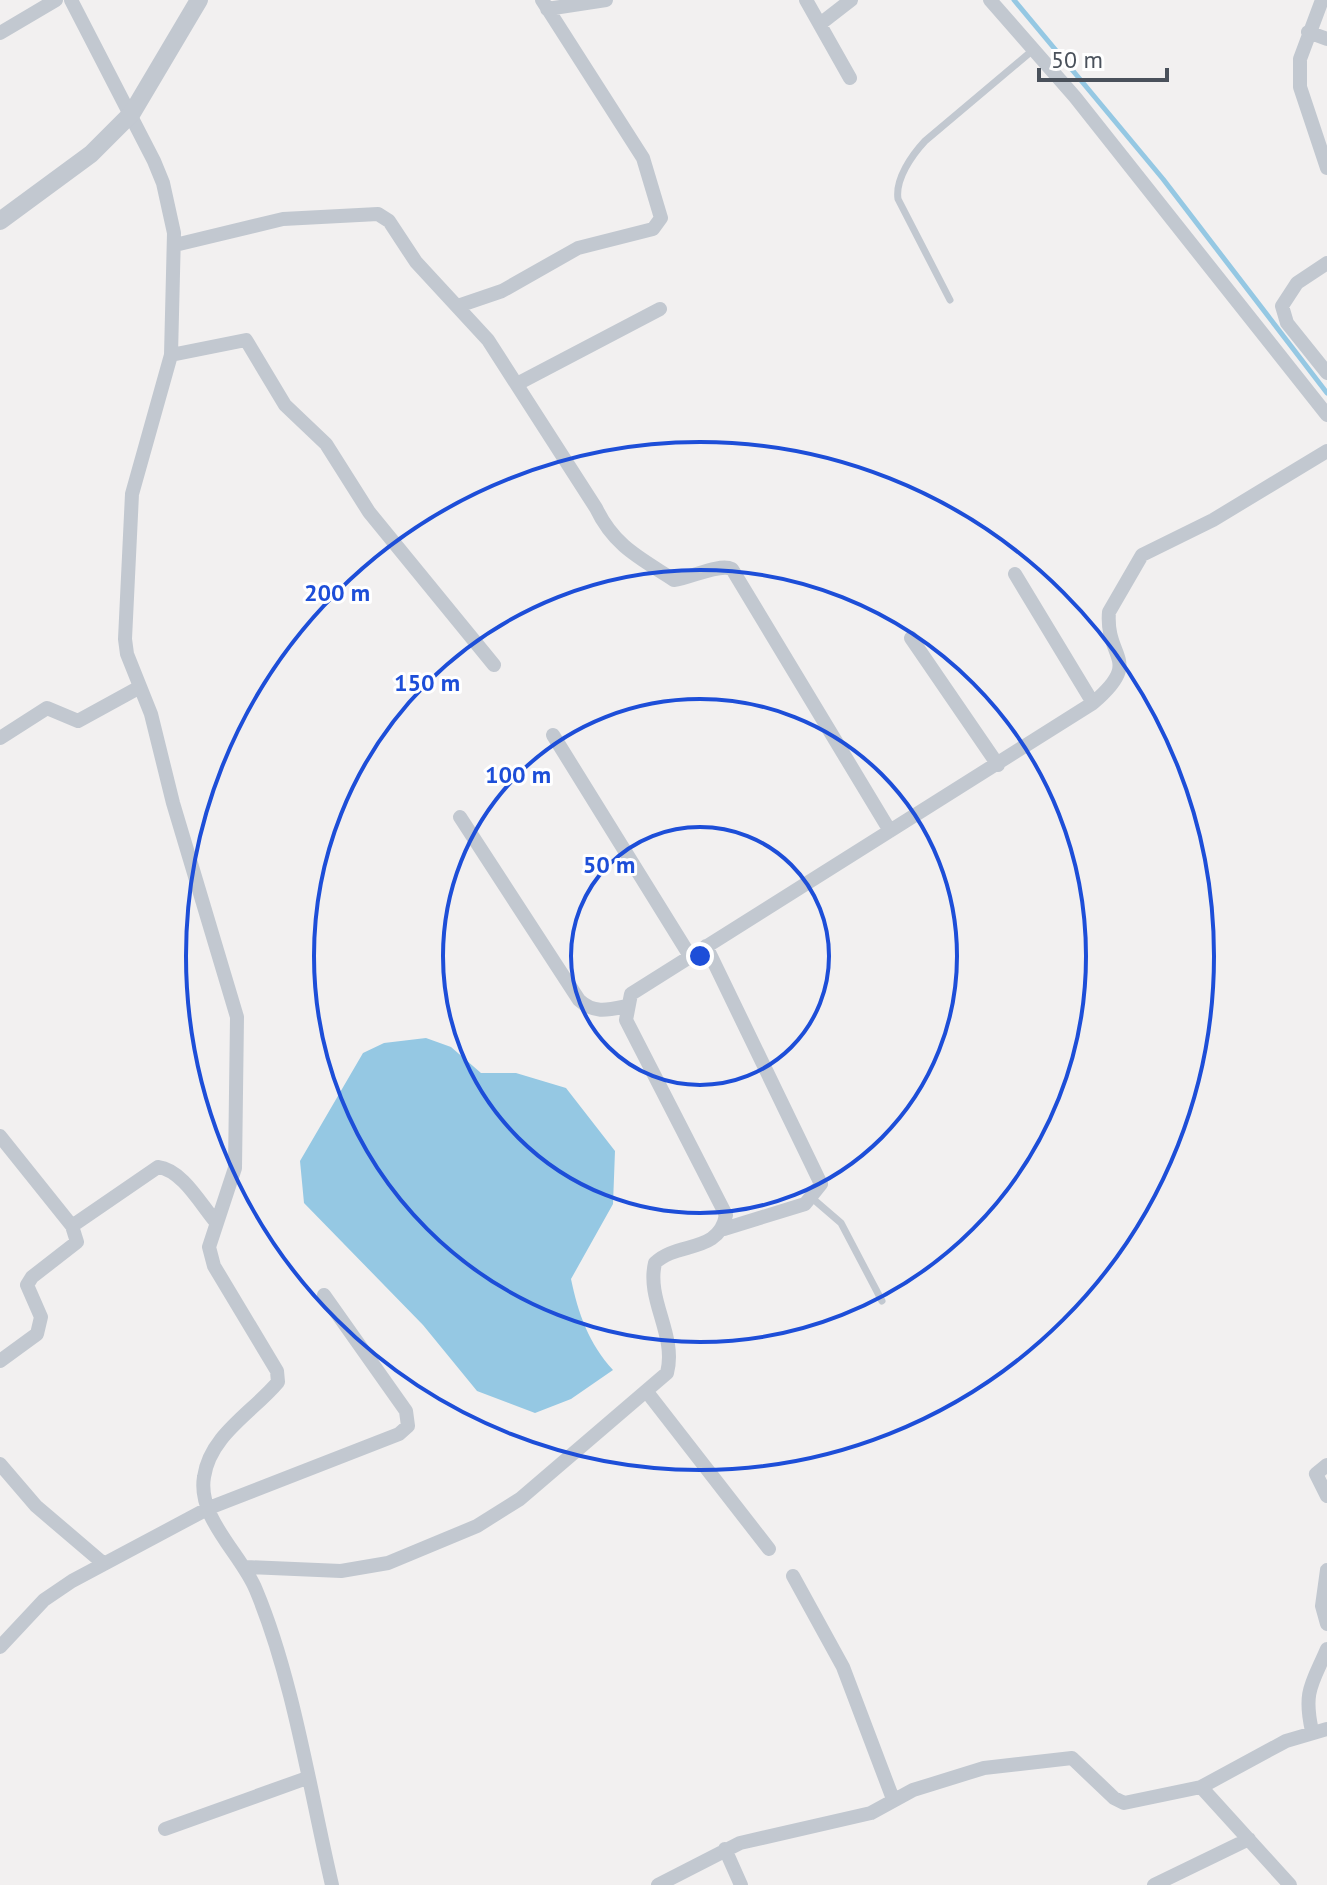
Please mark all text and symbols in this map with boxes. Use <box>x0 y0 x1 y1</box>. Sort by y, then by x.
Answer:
scale bar <box>1039 32 1167 82</box>
text: 50 m <box>1051 44 1103 75</box>
text: 200 m <box>304 577 370 608</box>
text: 150 m <box>394 667 460 698</box>
text: 100 m <box>485 759 551 790</box>
text: 50 m <box>583 849 635 880</box>
centre of rings <box>686 942 714 970</box>

